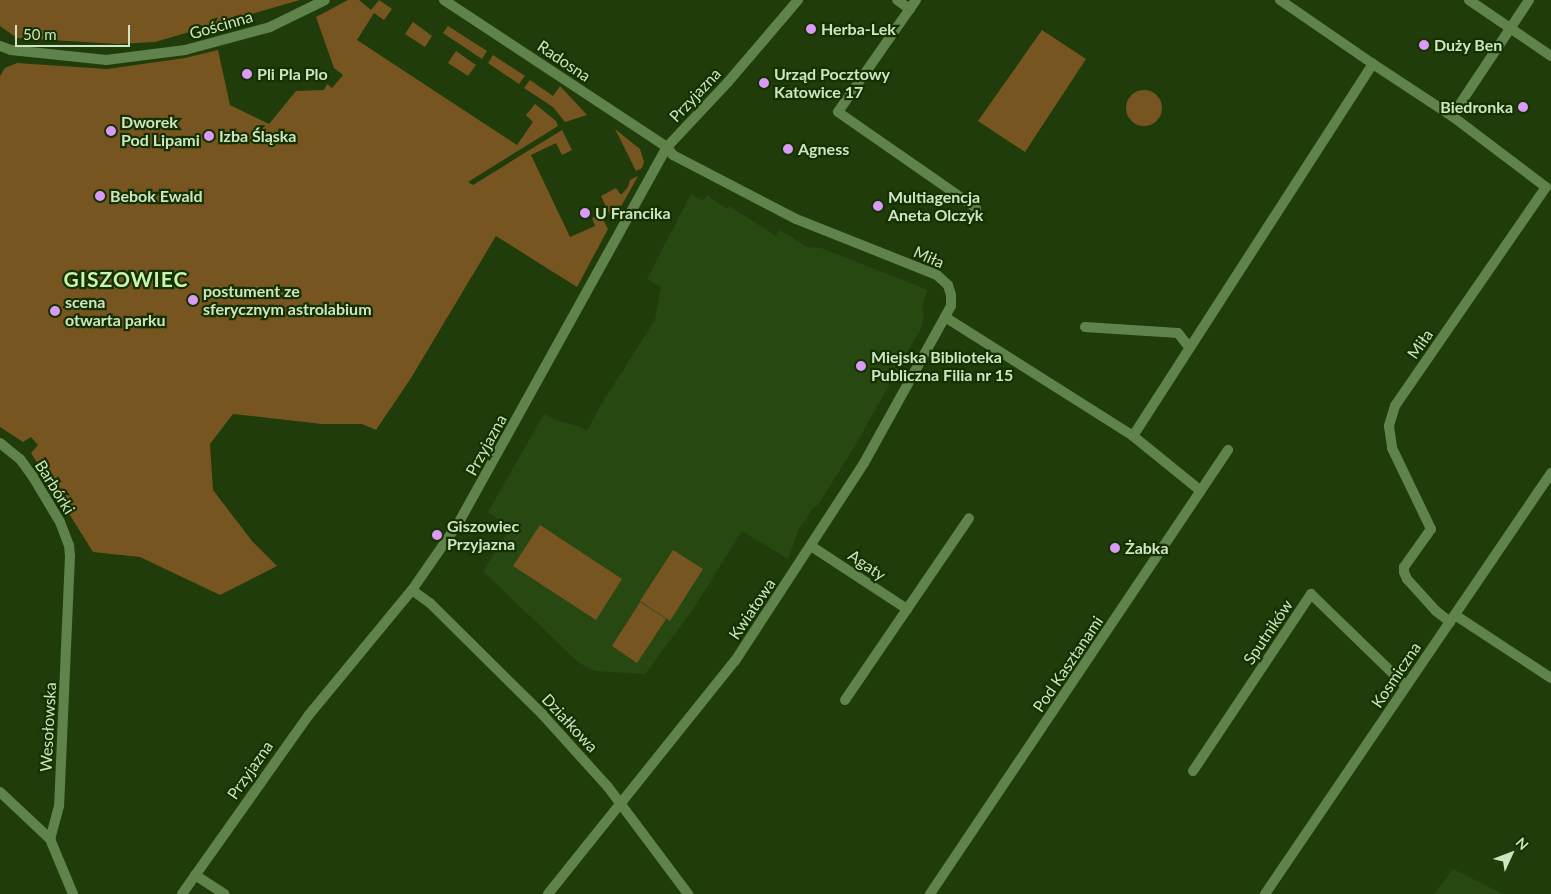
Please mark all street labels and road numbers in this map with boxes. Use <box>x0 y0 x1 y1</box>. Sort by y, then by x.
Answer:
street label: Gościnna <box>187 7 255 43</box>
street label: Radosna <box>534 36 594 86</box>
street label: Przyjazna <box>665 64 725 126</box>
street label: Miła <box>911 242 947 272</box>
street label: Miła <box>1403 326 1437 362</box>
street label: Przyjazna <box>461 411 511 479</box>
street label: Barbórki <box>31 457 79 517</box>
street label: Agaty <box>845 546 889 584</box>
street label: Kwiatowa <box>725 575 779 643</box>
street label: Sputników <box>1239 596 1297 668</box>
street label: Pod Kasztanami <box>1029 612 1107 716</box>
street label: Kosmiczna <box>1367 639 1425 711</box>
street label: Wesołowska <box>36 682 60 772</box>
street label: Działkowa <box>538 690 602 756</box>
street label: Przyjazna <box>223 737 277 803</box>

